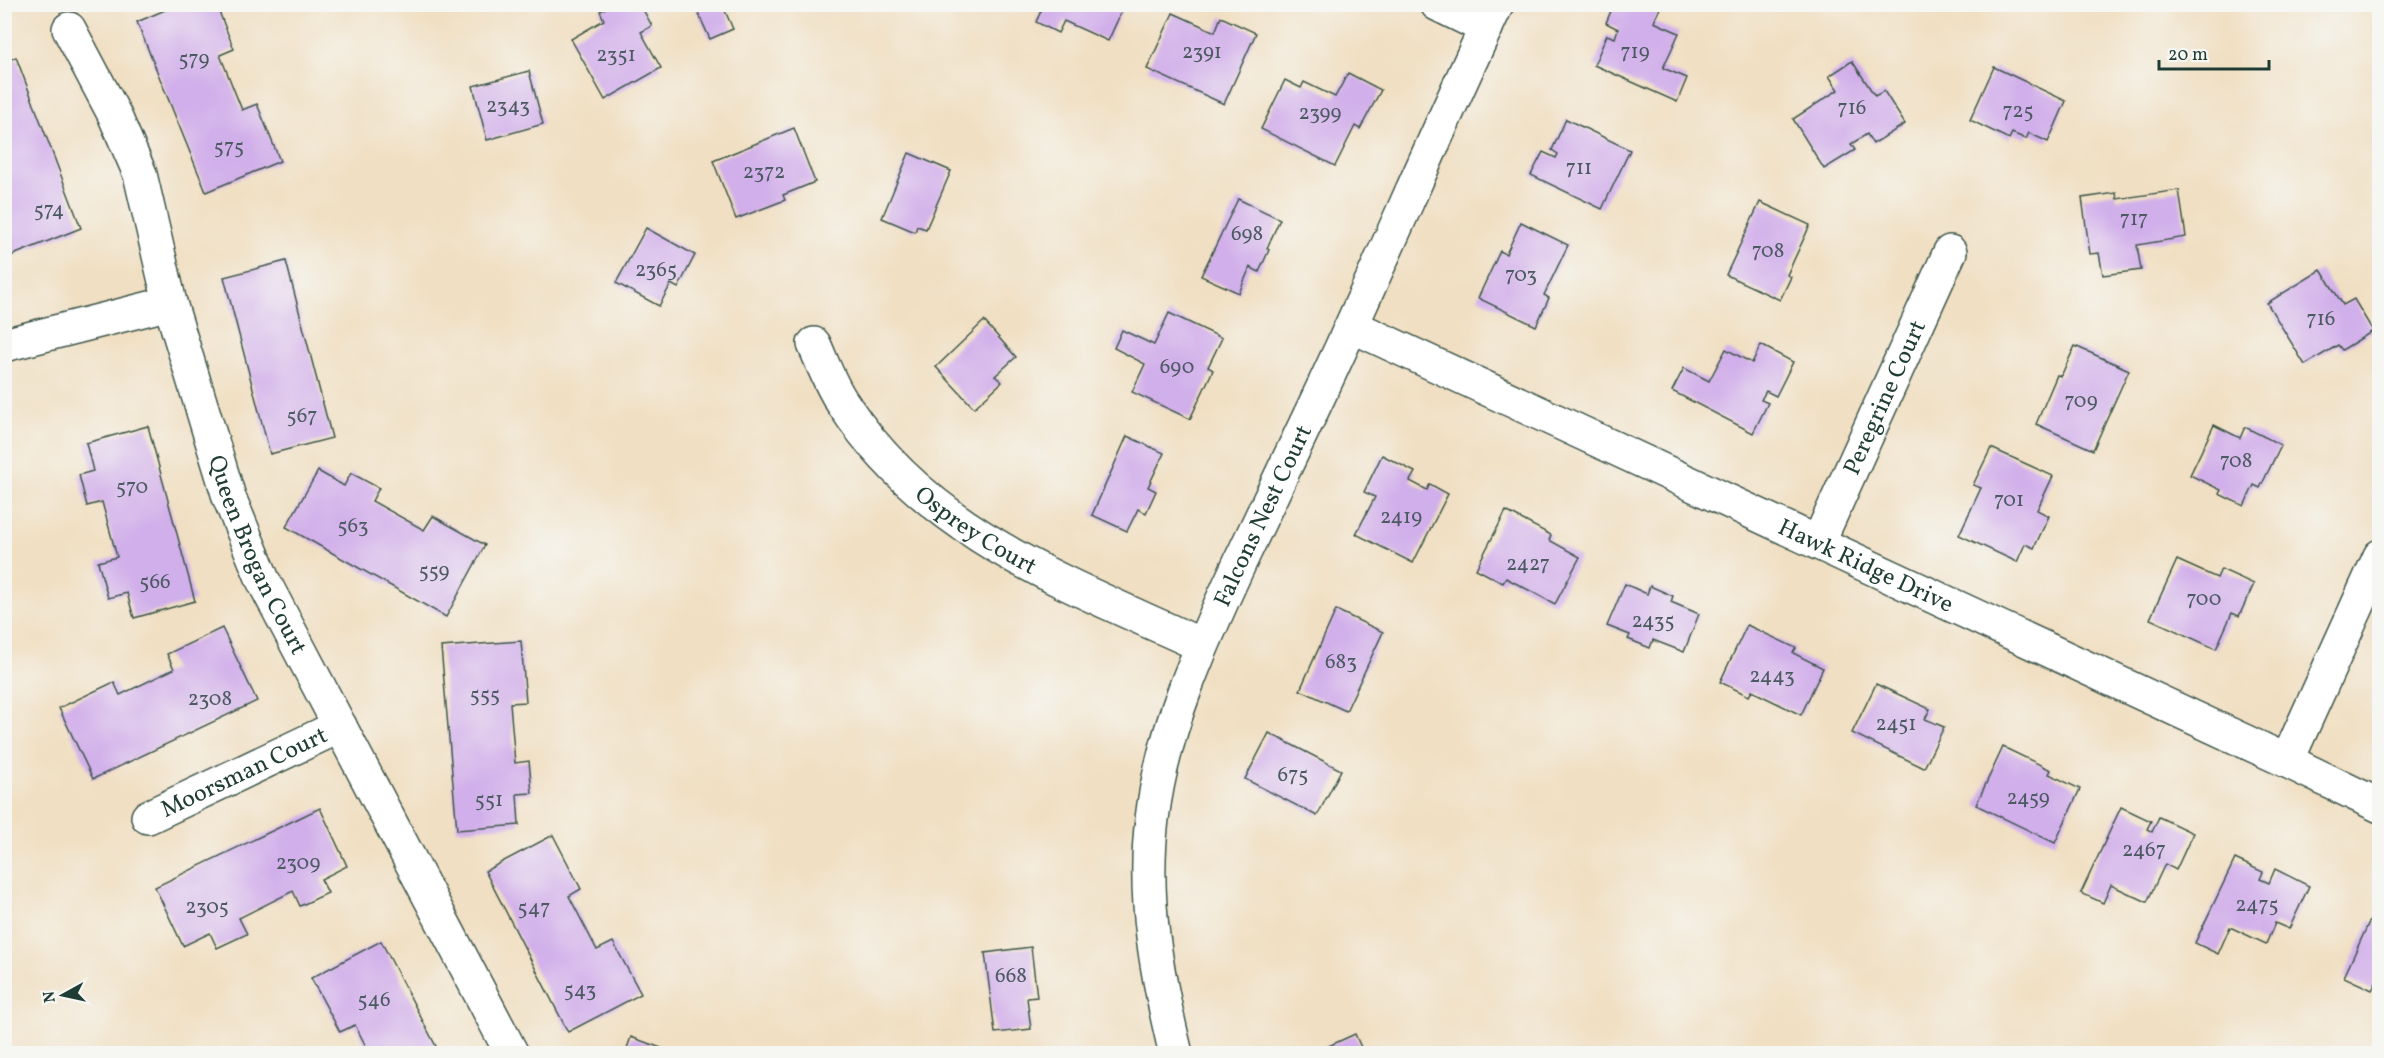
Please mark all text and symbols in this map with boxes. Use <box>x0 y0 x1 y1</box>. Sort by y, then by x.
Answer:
scale bar <box>2159 33 2268 71</box>
house number: 2391 <box>1182 38 1222 67</box>
house number: 719 <box>1620 38 1650 67</box>
house number: 2351 <box>596 41 636 70</box>
text: 20 m <box>2168 43 2208 68</box>
house number: 579 <box>179 45 210 74</box>
house number: 2343 <box>486 92 530 121</box>
house number: 716 <box>1838 94 1866 123</box>
house number: 725 <box>2002 97 2034 126</box>
house number: 2399 <box>1298 99 1342 128</box>
house number: 575 <box>214 133 244 162</box>
house number: 711 <box>1566 154 1592 183</box>
house number: 2372 <box>743 158 785 187</box>
house number: 574 <box>34 196 64 225</box>
house number: 717 <box>2120 205 2148 234</box>
house number: 698 <box>1231 220 1263 249</box>
house number: 708 <box>1752 237 1784 266</box>
house number: 2365 <box>635 256 677 285</box>
house number: 703 <box>1505 261 1537 290</box>
house number: 716 <box>2307 305 2335 334</box>
street label: Peregrine Court <box>1836 315 1936 481</box>
house number: 690 <box>1160 353 1194 382</box>
house number: 709 <box>2064 387 2098 416</box>
house number: 567 <box>287 402 317 431</box>
street label: Falcons Nest Court <box>1207 420 1322 613</box>
house number: 708 <box>2220 447 2252 476</box>
street label: Queen Brogan Court <box>198 451 314 661</box>
house number: 570 <box>116 473 148 502</box>
street label: Osprey Court <box>906 479 1042 585</box>
house number: 701 <box>1994 486 2024 515</box>
house number: 2419 <box>1380 503 1422 532</box>
street label: Hawk Ridge Drive <box>1772 511 1959 623</box>
house number: 563 <box>337 512 369 541</box>
house number: 2427 <box>1506 550 1550 579</box>
house number: 559 <box>419 557 449 586</box>
house number: 566 <box>139 568 171 597</box>
house number: 700 <box>2186 585 2222 614</box>
house number: 2435 <box>1631 607 1675 636</box>
house number: 683 <box>1325 648 1357 677</box>
house number: 2443 <box>1749 662 1795 691</box>
house number: 555 <box>470 681 500 710</box>
house number: 2308 <box>188 685 232 714</box>
house number: 2451 <box>1876 710 1916 739</box>
street label: Moorsman Court <box>156 719 334 827</box>
house number: 675 <box>1278 761 1308 790</box>
house number: 2459 <box>2006 784 2050 813</box>
house number: 551 <box>475 786 503 815</box>
house number: 2467 <box>2122 836 2166 865</box>
house number: 2309 <box>276 849 320 878</box>
house number: 2475 <box>2235 891 2279 920</box>
house number: 2305 <box>185 893 229 922</box>
house number: 547 <box>518 894 550 923</box>
house number: 668 <box>995 962 1027 991</box>
north arrow <box>33 965 93 1025</box>
house number: 543 <box>564 976 596 1005</box>
house number: 546 <box>357 986 391 1015</box>
text: N <box>38 989 62 1004</box>

